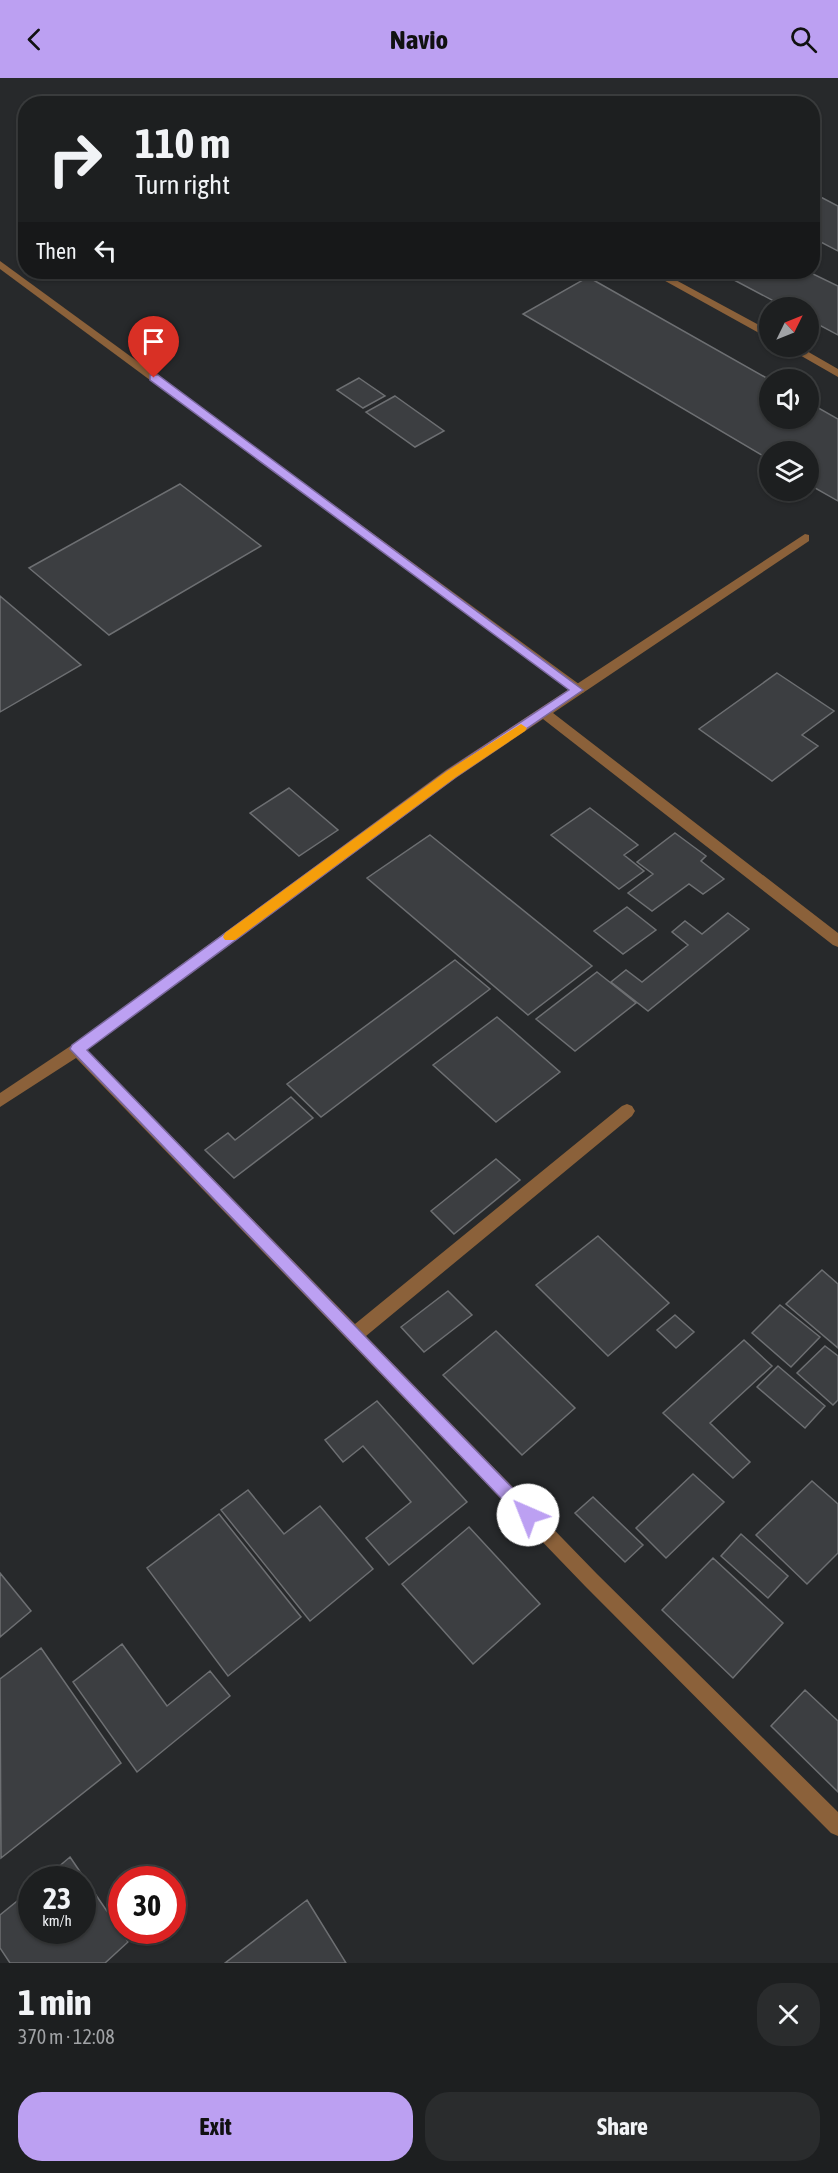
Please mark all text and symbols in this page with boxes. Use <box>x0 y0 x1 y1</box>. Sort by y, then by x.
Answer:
icon: back <box>18 23 51 56</box>
icon: search <box>787 23 820 56</box>
text: Navio <box>390 24 448 55</box>
text: 110 m <box>135 119 230 167</box>
icon: right <box>36 120 114 198</box>
text: Turn right <box>135 169 230 200</box>
icon: left <box>89 234 122 267</box>
text: Then <box>36 238 77 264</box>
north arrow <box>759 297 819 357</box>
map controls <box>759 297 819 501</box>
pin <box>128 316 179 378</box>
icon: arrive <box>137 325 170 358</box>
button: sound <box>759 369 819 429</box>
button: layers <box>759 441 819 501</box>
position arrow <box>496 1483 560 1547</box>
speed limit sign: 30 <box>108 1866 186 1944</box>
text: 23 <box>43 1881 71 1915</box>
text: km/h <box>42 1912 72 1929</box>
text: 1 min <box>18 1981 92 2023</box>
button: close <box>757 1983 820 2046</box>
text: 370 m · 12:08 <box>18 2025 115 2048</box>
button: Exit <box>18 2092 413 2161</box>
button: Share <box>425 2092 820 2161</box>

